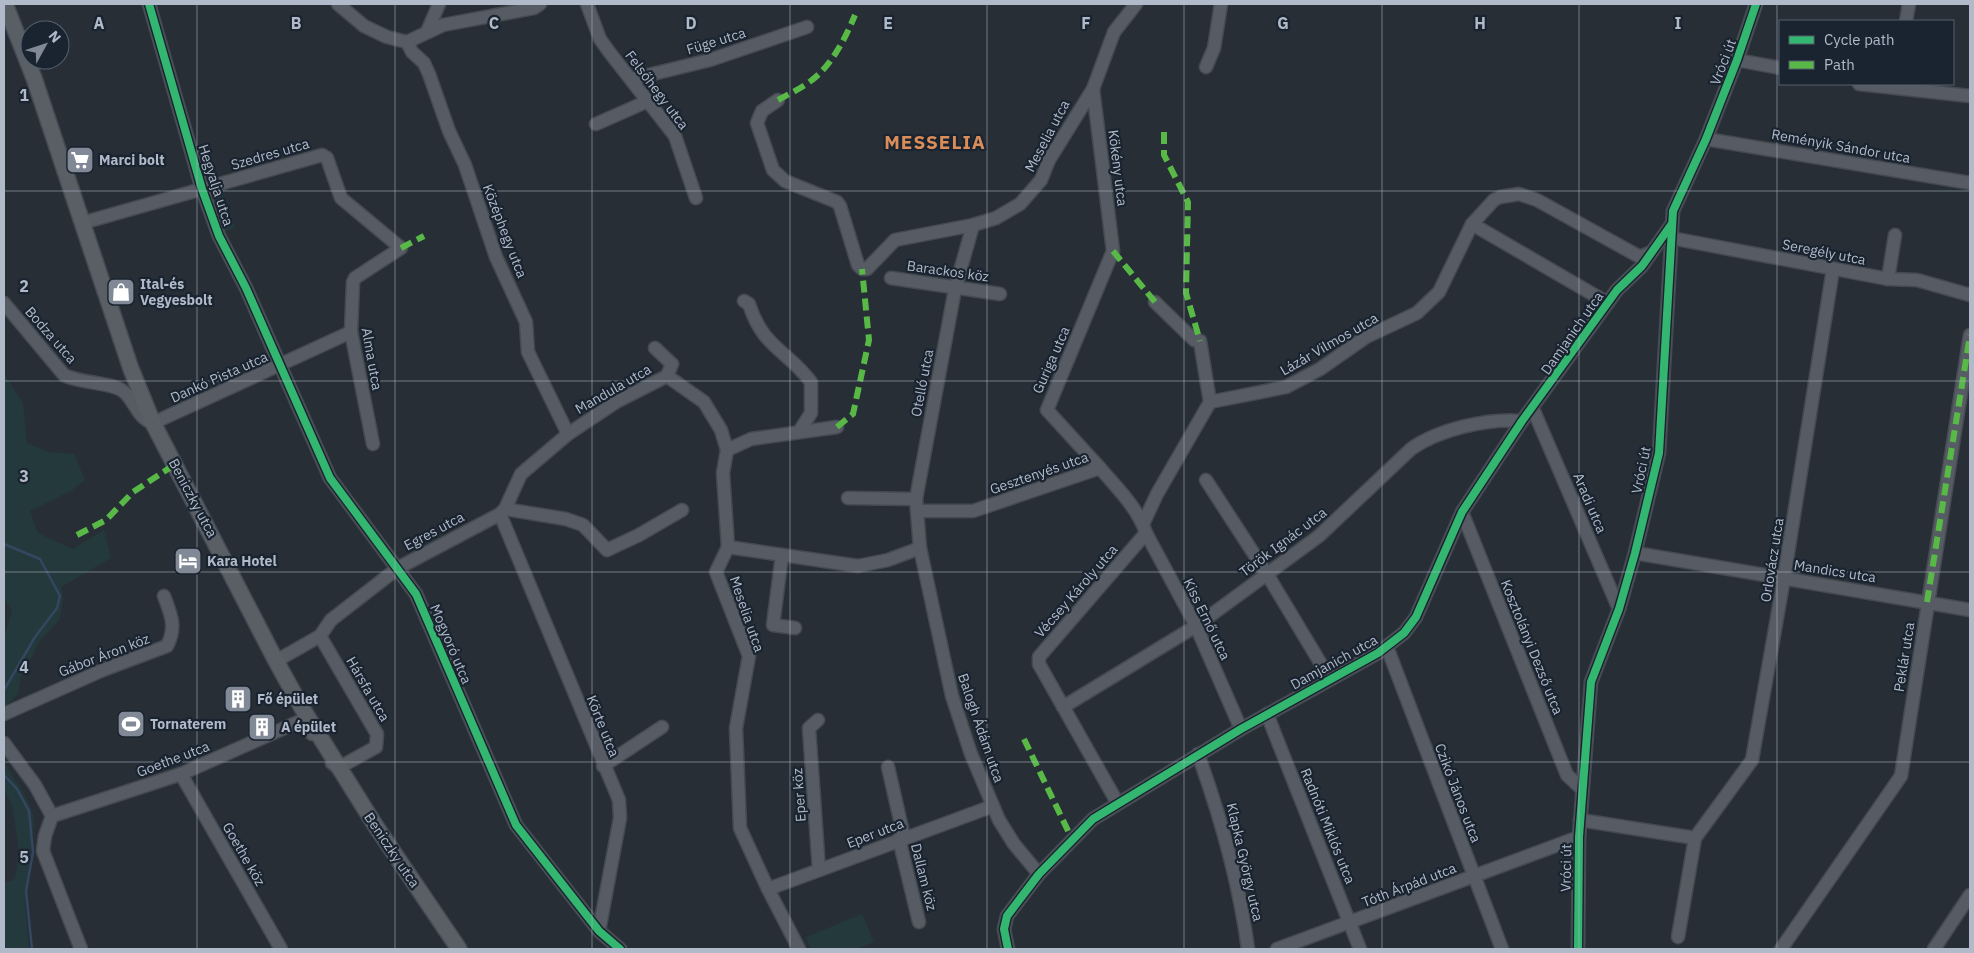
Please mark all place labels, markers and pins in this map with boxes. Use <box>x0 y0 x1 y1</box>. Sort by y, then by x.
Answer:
supermarket icon: Marci bolt <box>65 145 95 175</box>
place label: Marci bolt <box>99 151 165 169</box>
place label: Ital-és Vegyesbolt <box>140 275 213 309</box>
shop icon: Ital-és Vegyesbolt <box>106 277 136 307</box>
hotel icon: Kara Hotel <box>173 546 203 576</box>
place label: Kara Hotel <box>207 552 277 570</box>
building icon: Fő épület <box>223 684 253 714</box>
place label: Fő épület <box>257 690 318 708</box>
sports icon: Tornaterem <box>116 709 146 739</box>
building icon: A épület <box>247 712 277 742</box>
place label: Tornaterem <box>150 715 226 733</box>
place label: A épület <box>281 718 336 736</box>

